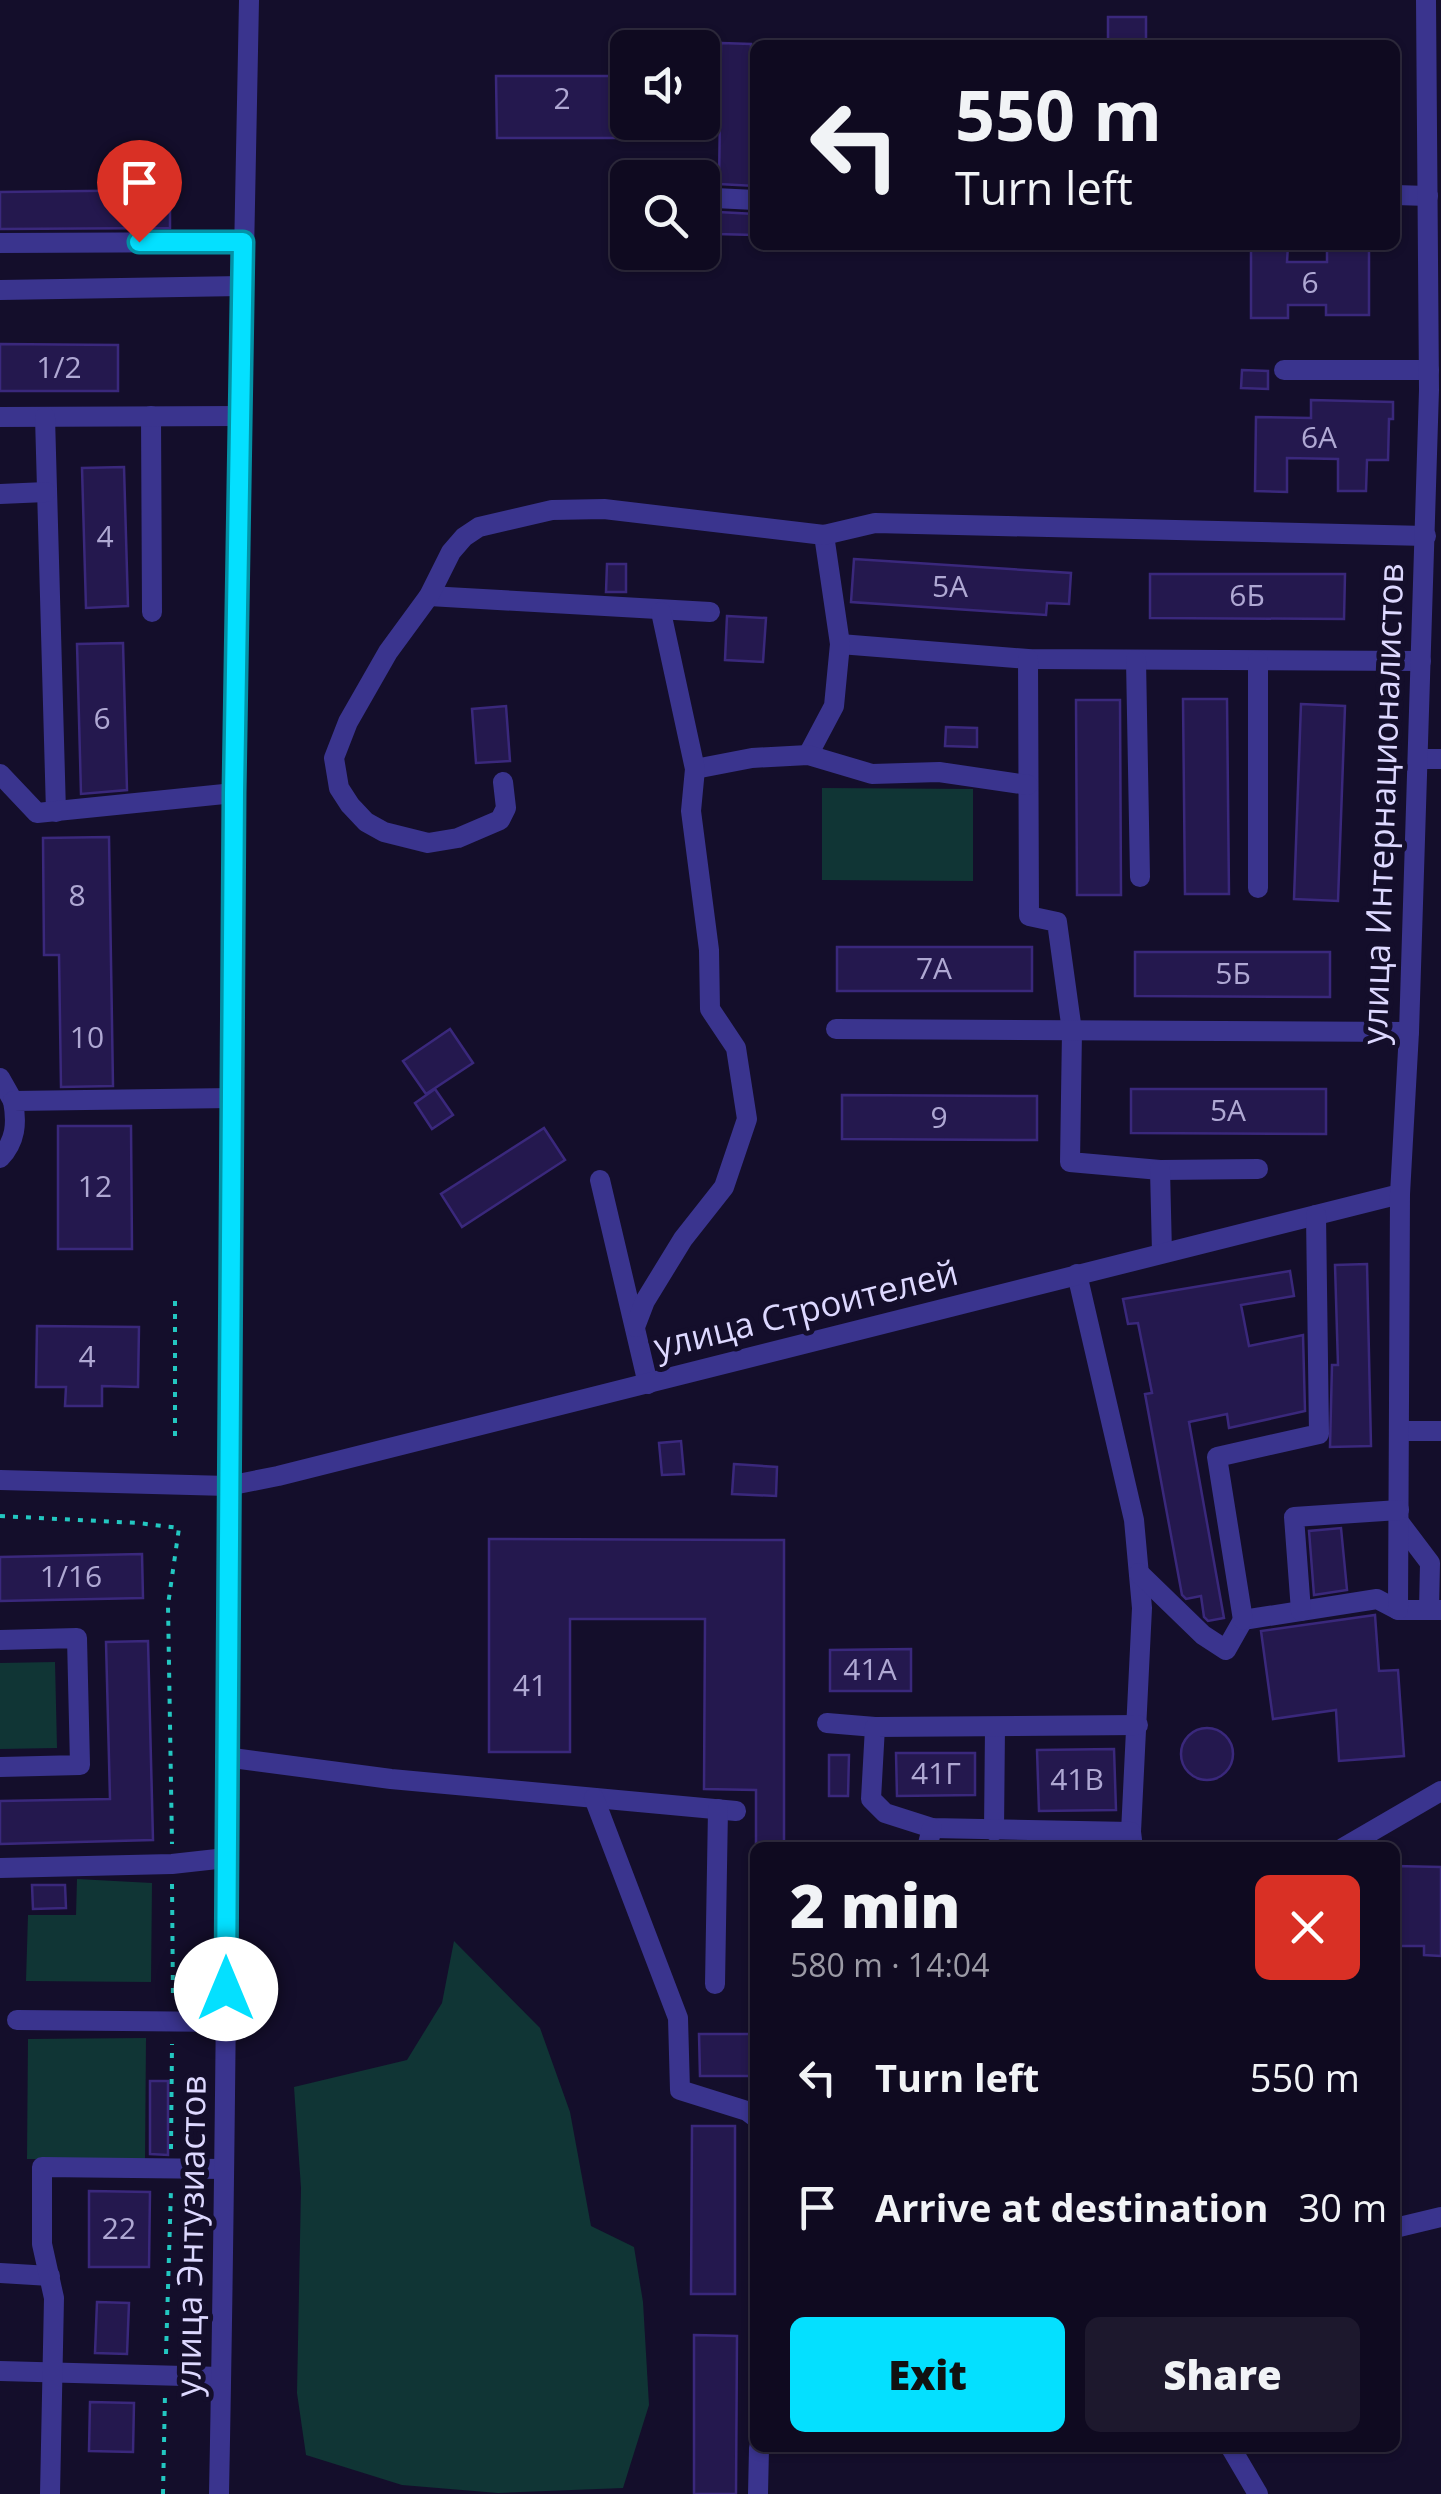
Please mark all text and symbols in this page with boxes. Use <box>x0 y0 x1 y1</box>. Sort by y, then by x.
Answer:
map controls <box>610 30 720 270</box>
button: sound <box>610 30 720 140</box>
text: 550 m <box>955 66 1162 162</box>
house number: 2 <box>553 77 571 118</box>
icon: left <box>790 80 920 210</box>
pin <box>97 140 182 243</box>
icon: arrive <box>112 155 167 210</box>
text: Turn left <box>955 157 1133 218</box>
button: search <box>610 160 720 270</box>
house number: 6 <box>1301 261 1319 302</box>
house number: 1/2 <box>36 346 82 387</box>
house number: 6А <box>1301 416 1337 457</box>
house number: 4 <box>96 515 114 556</box>
street label: улица Интернационалистов <box>1350 562 1413 1045</box>
house number: 5А <box>932 565 968 606</box>
house number: 6Б <box>1229 574 1265 615</box>
house number: 6 <box>93 697 111 738</box>
house number: 8 <box>68 874 86 915</box>
house number: 7А <box>916 947 952 988</box>
house number: 5Б <box>1215 952 1251 993</box>
house number: 10 <box>70 1016 104 1057</box>
house number: 5А <box>1210 1089 1246 1130</box>
house number: 9 <box>930 1096 948 1137</box>
house number: 12 <box>78 1165 112 1206</box>
street label: улица Строителей <box>649 1248 962 1369</box>
house number: 4 <box>78 1335 96 1376</box>
house number: 1/16 <box>40 1555 102 1596</box>
house number: 41А <box>843 1648 897 1689</box>
house number: 41 <box>513 1664 547 1705</box>
house number: 41Г <box>911 1752 961 1793</box>
house number: 41В <box>1050 1758 1104 1799</box>
text: 2 min <box>790 1864 960 1946</box>
button: close <box>1255 1875 1360 1980</box>
position arrow <box>174 1937 278 2041</box>
text: 580 m · 14:04 <box>790 1943 989 1986</box>
icon: left <box>790 2050 845 2105</box>
text: Turn left <box>875 2051 1039 2103</box>
text: 550 m <box>1250 2051 1360 2103</box>
street label: улица Энтузиастов <box>163 2075 216 2397</box>
icon: arrive <box>790 2180 845 2235</box>
text: Arrive at destination <box>875 2181 1269 2233</box>
text: 30 m <box>1299 2181 1387 2233</box>
house number: 22 <box>102 2207 136 2248</box>
button: Exit <box>790 2317 1065 2432</box>
button: Share <box>1085 2317 1360 2432</box>

